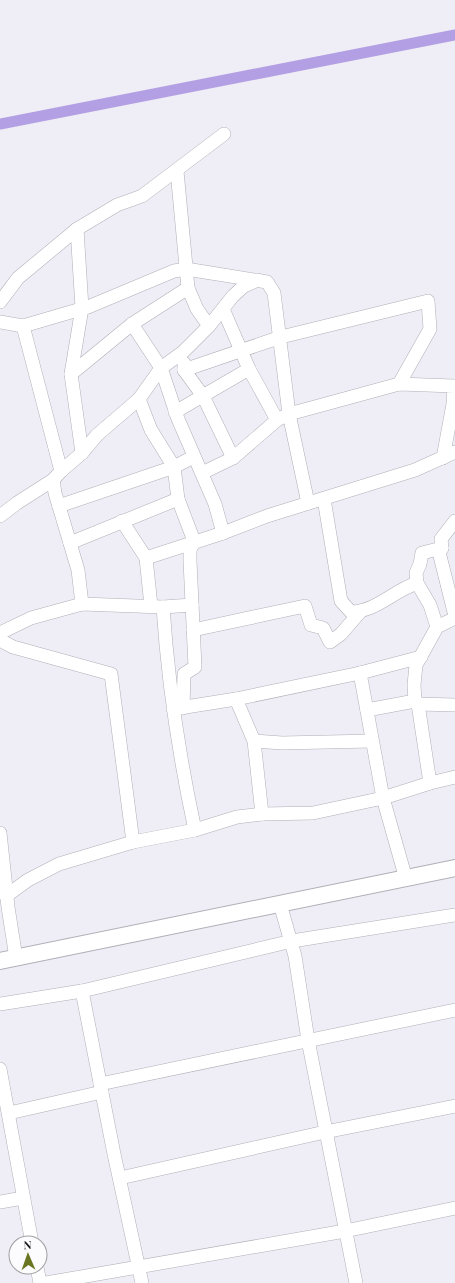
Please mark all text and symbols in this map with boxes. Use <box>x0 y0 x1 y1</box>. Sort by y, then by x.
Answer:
north arrow <box>8 1235 48 1275</box>
text: N <box>23 1237 32 1252</box>

